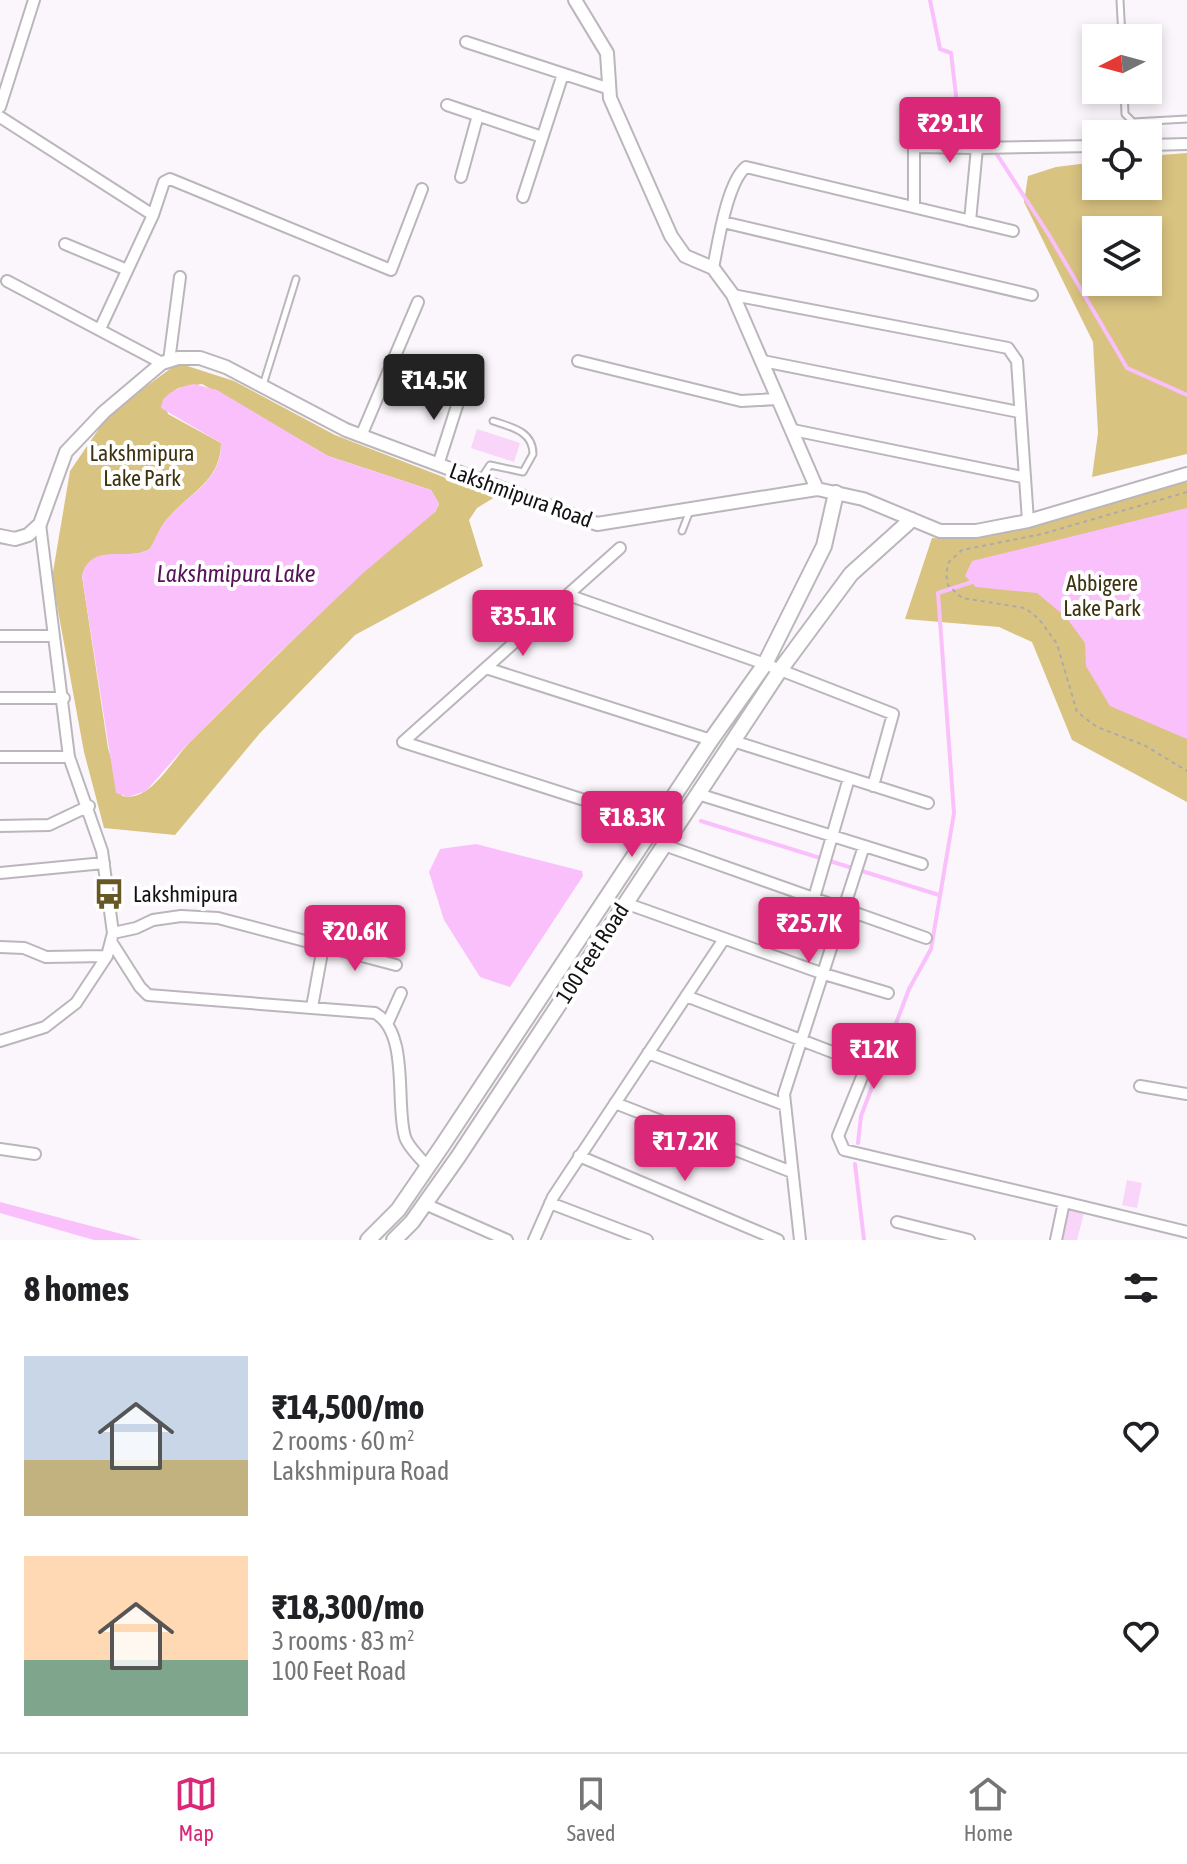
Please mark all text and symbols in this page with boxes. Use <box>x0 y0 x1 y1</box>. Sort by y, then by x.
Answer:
north arrow <box>1082 24 1162 104</box>
map controls <box>1082 24 1162 296</box>
pin: ₹29.1K <box>885 97 1015 165</box>
text: ₹29.1K <box>917 108 983 138</box>
button: locate <box>1082 120 1162 200</box>
button: layers <box>1082 216 1162 296</box>
pin: ₹14.5K <box>369 354 499 422</box>
text: ₹14.5K <box>401 365 467 395</box>
park label: Lakshmipura Lake Park <box>89 440 195 491</box>
street label: Lakshmipura Road <box>446 457 596 533</box>
water label: Lakshmipura Lake <box>156 560 316 587</box>
park label: Abbigere Lake Park <box>1063 570 1141 621</box>
pin: ₹35.1K <box>458 590 588 658</box>
text: ₹35.1K <box>490 601 556 631</box>
pin: ₹18.3K <box>567 791 697 859</box>
text: ₹18.3K <box>599 802 665 832</box>
bus stop icon: Lakshmipura <box>92 877 126 911</box>
place label: Lakshmipura <box>133 881 238 907</box>
pin: ₹25.7K <box>744 897 874 965</box>
street label: 100 Feet Road <box>550 898 634 1008</box>
pin: ₹20.6K <box>290 905 420 973</box>
text: ₹25.7K <box>776 908 842 938</box>
text: ₹20.6K <box>322 916 388 946</box>
pin: ₹12K <box>827 1023 921 1091</box>
text: ₹12K <box>850 1034 898 1064</box>
pin: ₹17.2K <box>620 1115 750 1183</box>
text: ₹17.2K <box>652 1126 718 1156</box>
icon: filters <box>1119 1266 1163 1310</box>
text: 8 homes <box>24 1269 129 1308</box>
text: ₹14,500/mo <box>272 1387 425 1426</box>
icon: home <box>88 1388 184 1484</box>
icon: heart <box>1119 1414 1163 1458</box>
text: 2 rooms · 60 m² <box>272 1426 414 1456</box>
text: Lakshmipura Road <box>272 1456 449 1486</box>
text: ₹18,300/mo <box>272 1587 425 1626</box>
icon: home <box>88 1588 184 1684</box>
icon: heart <box>1119 1614 1163 1658</box>
text: 3 rooms · 83 m² <box>272 1626 414 1656</box>
text: 100 Feet Road <box>272 1656 406 1686</box>
tab: Map <box>174 1772 218 1846</box>
tab: Saved <box>567 1772 615 1846</box>
tab: Home <box>964 1772 1013 1846</box>

